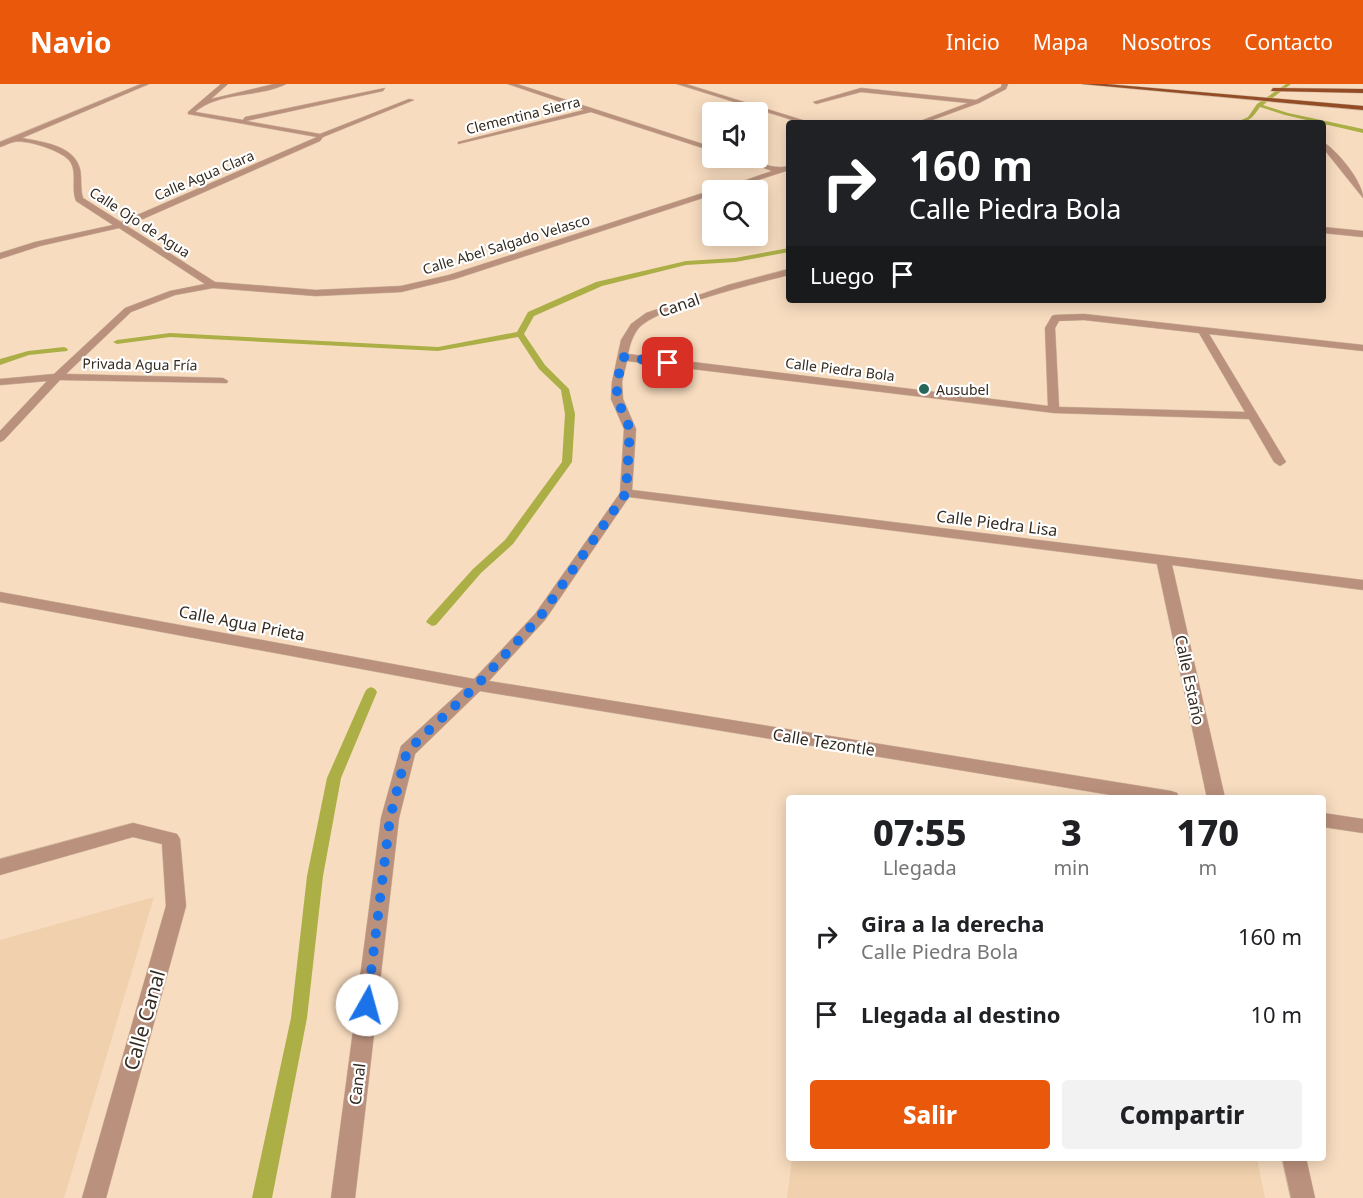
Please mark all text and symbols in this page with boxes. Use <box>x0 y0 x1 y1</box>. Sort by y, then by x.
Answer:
text: Navio <box>30 23 111 61</box>
text: Inicio <box>946 28 1000 56</box>
text: Mapa <box>1033 28 1088 56</box>
text: Nosotros <box>1121 28 1211 56</box>
text: Contacto <box>1244 28 1333 56</box>
street label: Clementina Sierra <box>464 92 582 138</box>
map controls <box>702 102 768 246</box>
button: sound <box>702 102 768 168</box>
text: 160 m <box>909 136 1033 193</box>
icon: right <box>810 144 888 222</box>
street label: Calle Agua Clara <box>151 145 257 205</box>
button: search <box>702 180 768 246</box>
street label: Calle Ojo de Agua <box>86 182 194 262</box>
text: Calle Piedra Bola <box>909 190 1121 227</box>
street label: Calle Abel Salgado Velasco <box>420 209 592 279</box>
icon: arrive <box>886 258 919 291</box>
text: Luego <box>810 260 874 290</box>
street label: Canal <box>656 288 702 322</box>
pin <box>642 337 693 388</box>
icon: arrive <box>651 346 684 379</box>
street label: Privada Agua Fría <box>82 353 198 375</box>
street label: Calle Piedra Bola <box>784 353 896 385</box>
place label: Ausubel <box>936 380 989 399</box>
marker: Ausubel <box>917 382 931 396</box>
street label: Calle Piedra Lisa <box>935 505 1059 541</box>
street label: Calle Agua Prieta <box>177 600 307 646</box>
street label: Calle Estaño <box>1170 633 1210 727</box>
street label: Calle Tezontle <box>771 723 877 761</box>
text: 07:55 <box>873 808 966 857</box>
text: 3 <box>1061 808 1082 857</box>
text: 170 <box>1177 808 1239 857</box>
text: Llegada <box>883 854 957 881</box>
text: min <box>1053 854 1090 881</box>
text: m <box>1198 854 1217 881</box>
text: Gira a la derecha <box>861 908 1045 938</box>
icon: right <box>810 920 843 953</box>
text: 160 m <box>1238 921 1302 951</box>
text: Calle Piedra Bola <box>861 938 1018 965</box>
street label: Calle Canal <box>117 967 171 1073</box>
position arrow <box>335 973 399 1037</box>
icon: arrive <box>810 998 843 1031</box>
text: Llegada al destino <box>861 999 1061 1029</box>
text: 10 m <box>1251 999 1302 1029</box>
street label: Canal <box>344 1062 370 1106</box>
button: Salir <box>810 1080 1050 1149</box>
button: Compartir <box>1062 1080 1302 1149</box>

